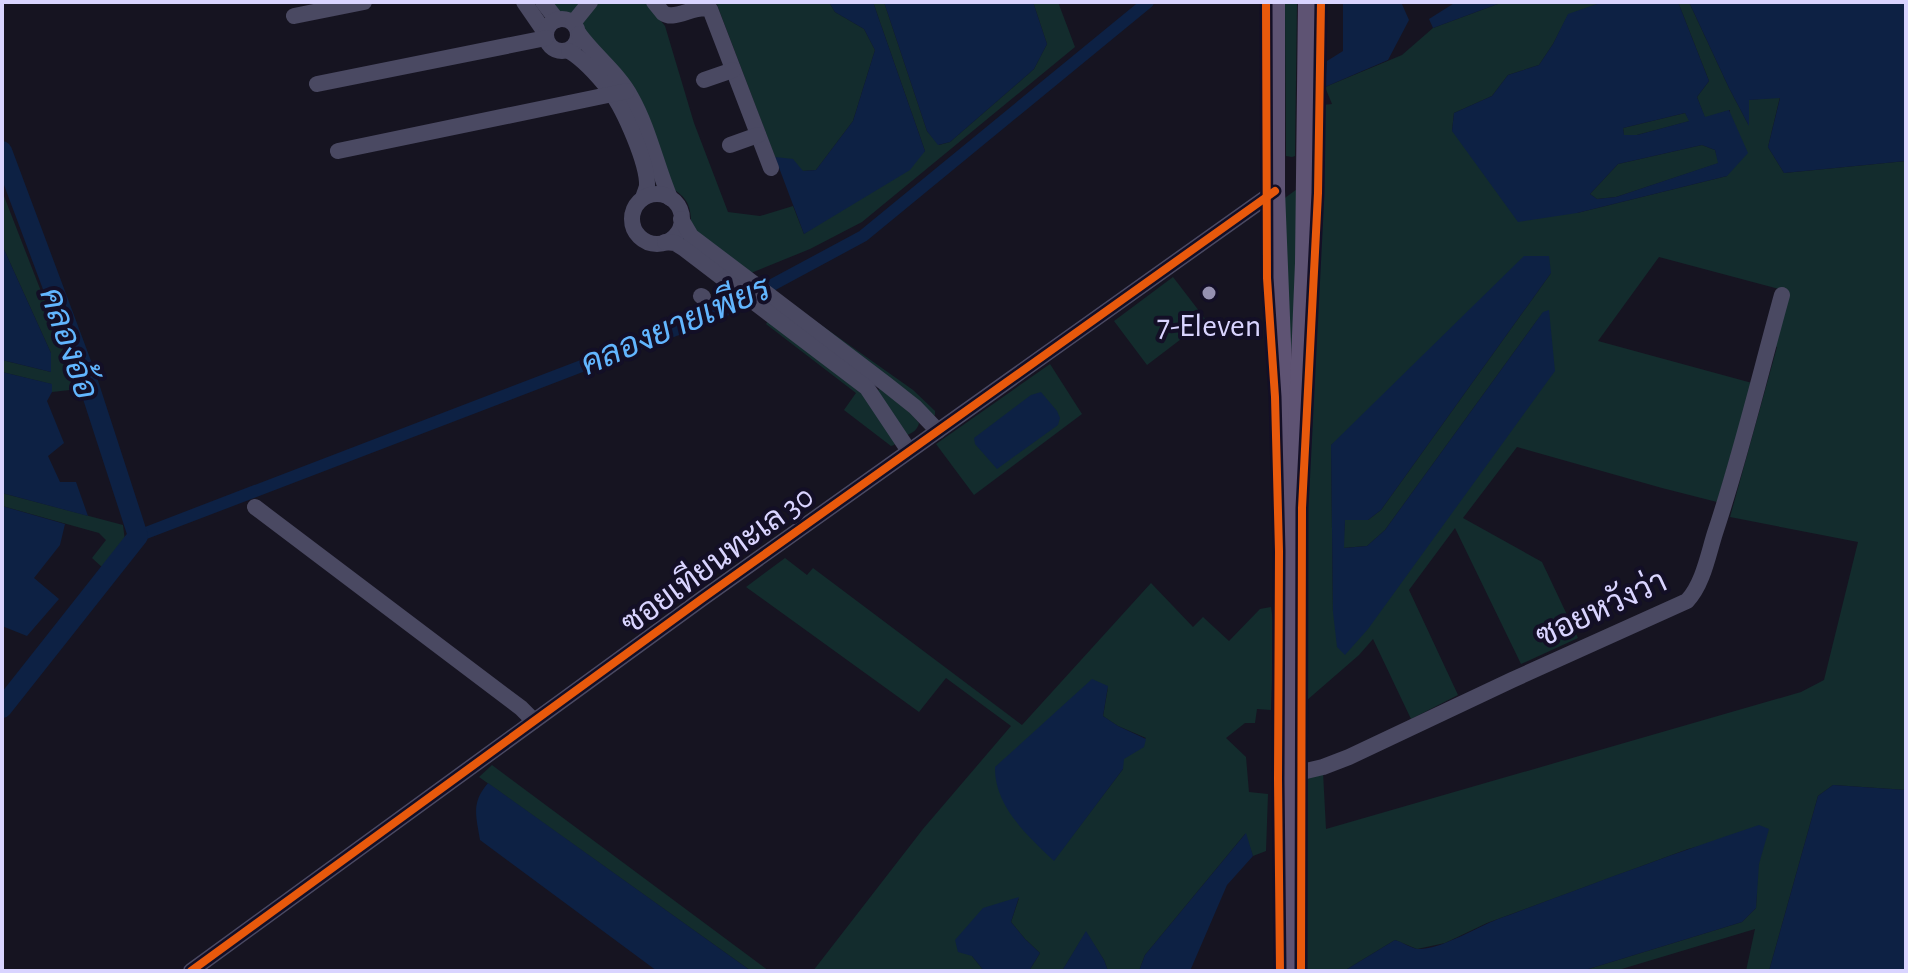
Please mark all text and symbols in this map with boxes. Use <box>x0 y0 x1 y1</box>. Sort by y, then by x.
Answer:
water label: คลองยายเพียร <box>574 266 777 382</box>
water label: คลองอ้อ <box>33 282 109 404</box>
marker: 7-Eleven <box>1200 284 1218 302</box>
place label: 7-Eleven <box>1157 310 1261 342</box>
street label: ซอยเทียนทะเล 30 <box>613 476 819 640</box>
street label: ซอยหวังว่า <box>1530 561 1672 653</box>

